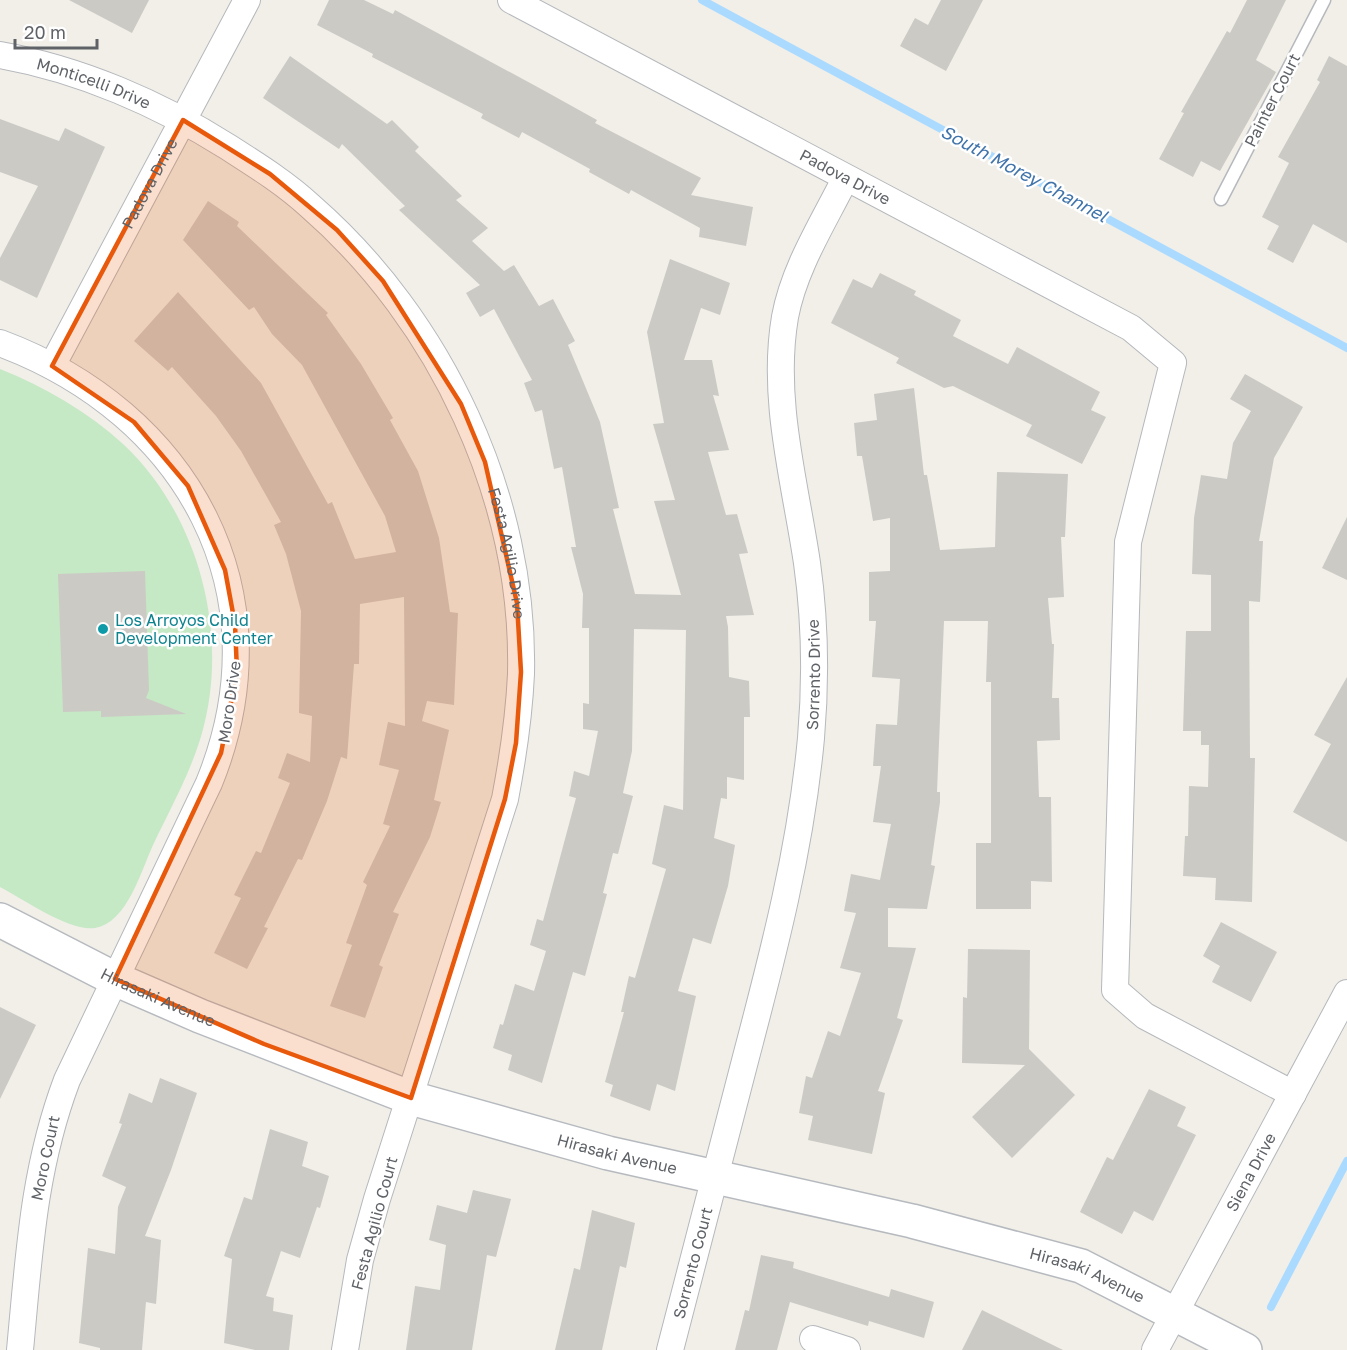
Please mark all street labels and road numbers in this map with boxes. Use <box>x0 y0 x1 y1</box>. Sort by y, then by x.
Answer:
street label: Painter Court <box>1240 50 1304 150</box>
street label: Monticelli Drive <box>35 53 154 113</box>
street label: Padova Drive <box>117 135 182 232</box>
street label: Padova Drive <box>796 145 894 209</box>
street label: Festa Agilio Drive <box>484 485 529 620</box>
street label: Sorrento Drive <box>802 619 824 731</box>
street label: Moro Drive <box>213 660 245 744</box>
street label: Hirasaki Avenue <box>97 963 218 1031</box>
street label: Moro Court <box>26 1114 64 1202</box>
street label: Hirasaki Avenue <box>555 1129 679 1178</box>
street label: Siena Drive <box>1221 1129 1280 1215</box>
street label: Festa Agilio Court <box>347 1154 401 1292</box>
street label: Sorrento Court <box>668 1205 717 1321</box>
street label: Hirasaki Avenue <box>1027 1243 1148 1307</box>

